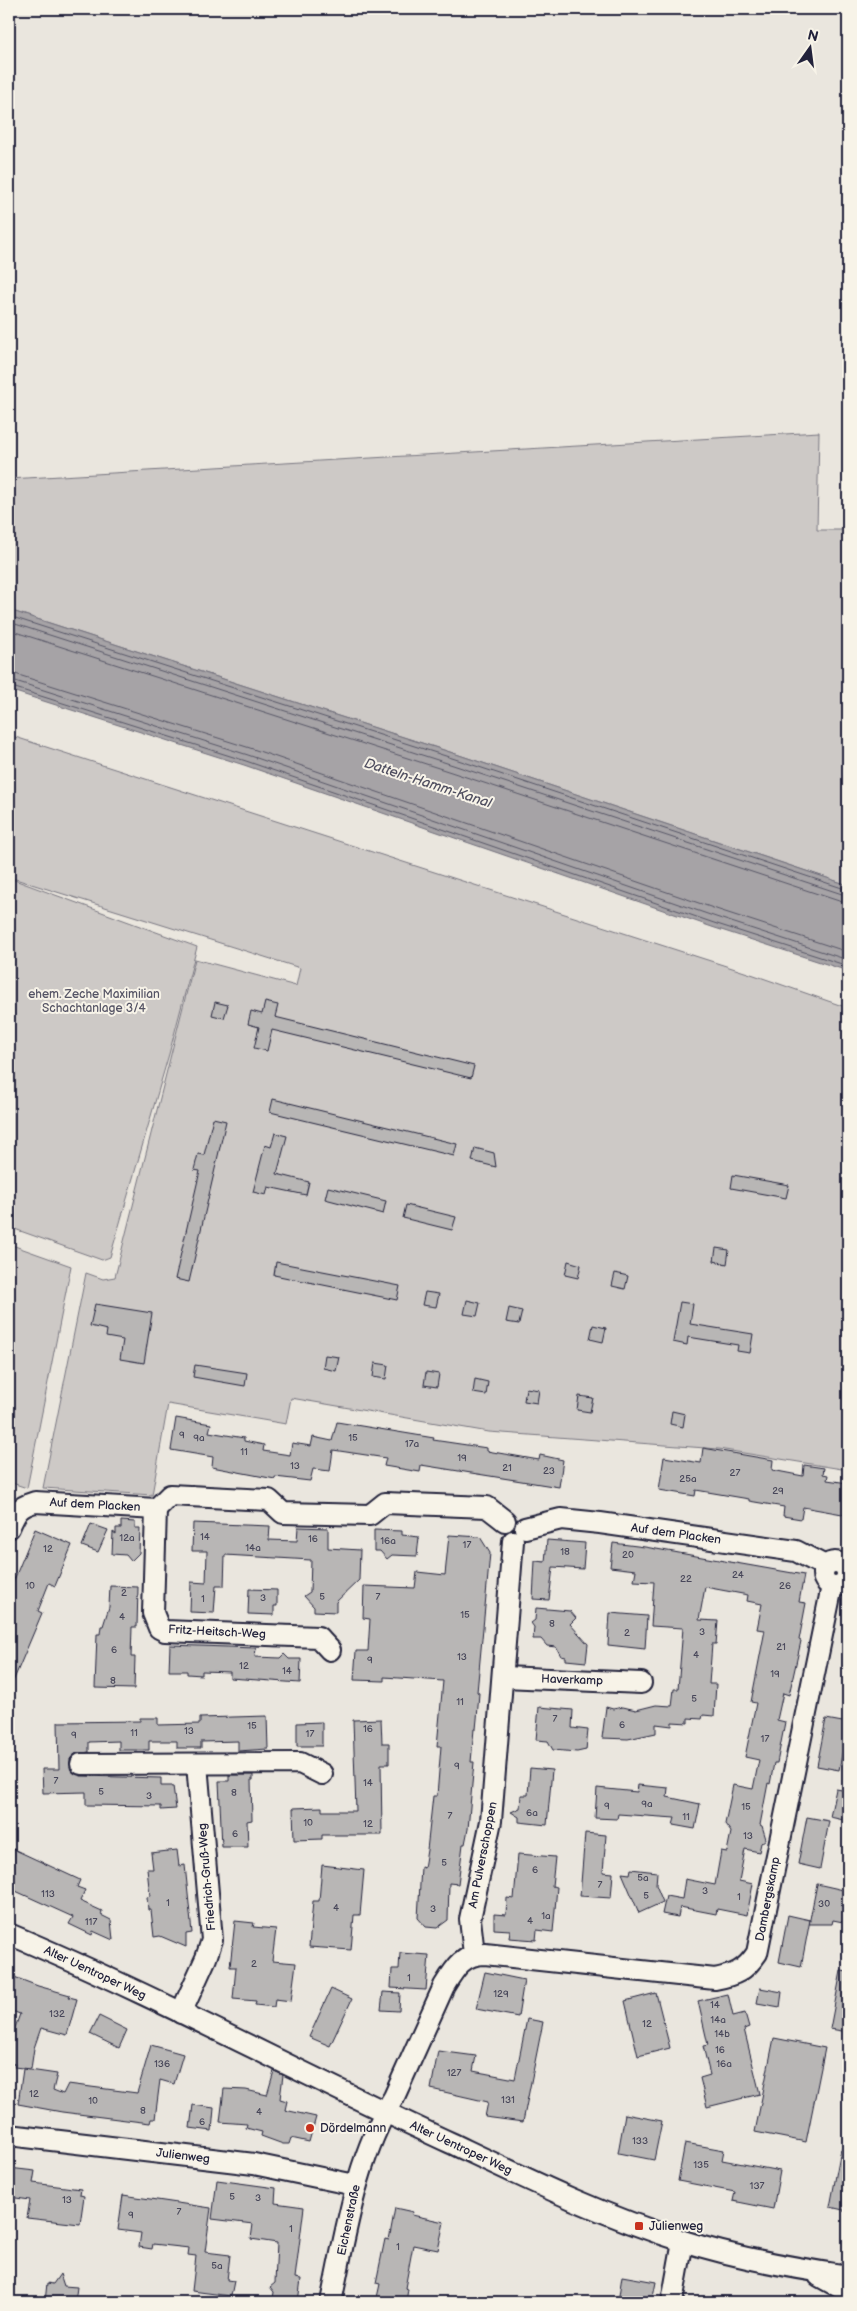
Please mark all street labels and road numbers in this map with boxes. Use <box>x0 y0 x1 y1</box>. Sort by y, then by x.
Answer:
street label: Auf dem Placken <box>49 1495 141 1515</box>
street label: Auf dem Placken <box>630 1520 722 1548</box>
street label: Fritz-Heitsch-Weg <box>168 1622 266 1642</box>
street label: Haverkamp <box>541 1671 603 1689</box>
street label: Am Pulverschoppen <box>465 1800 501 1909</box>
street label: Friedrich-Gruß-Weg <box>195 1823 219 1931</box>
street label: Dambergskamp <box>752 1856 784 1942</box>
street label: Alter Uentroper Weg <box>42 1943 148 2003</box>
street label: Alter Uentroper Weg <box>408 2118 514 2178</box>
street label: Julienweg <box>155 2145 211 2167</box>
street label: Eichenstraße <box>334 2183 364 2257</box>

